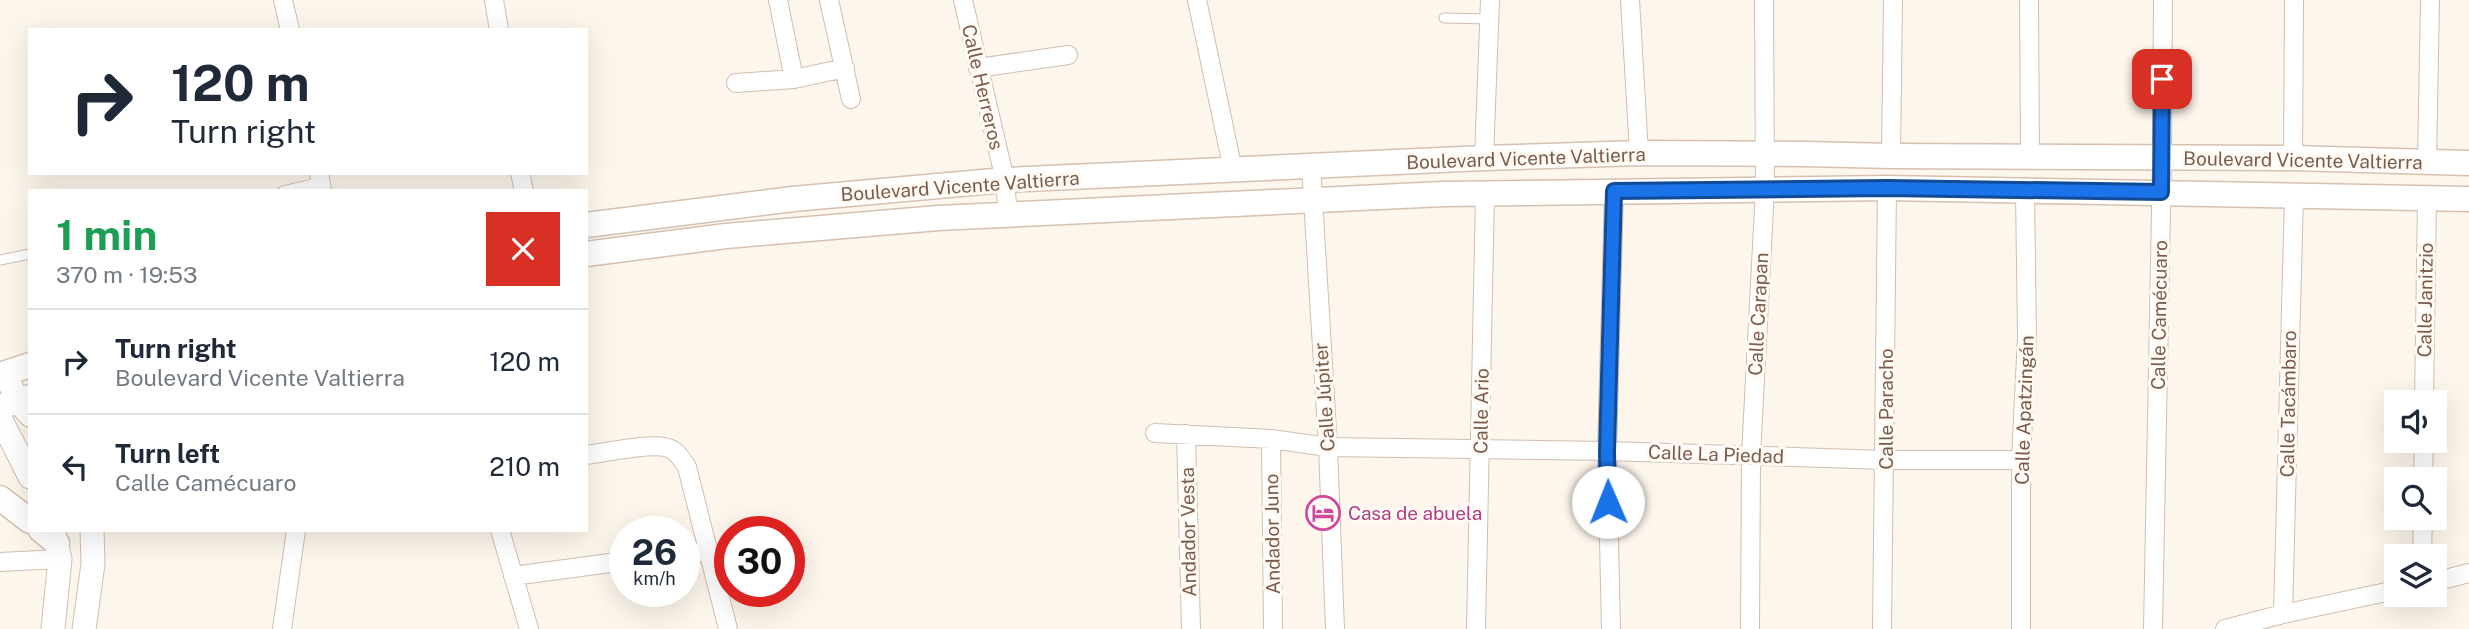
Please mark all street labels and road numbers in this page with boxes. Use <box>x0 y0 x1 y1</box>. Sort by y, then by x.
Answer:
street label: Calle Herreros <box>958 22 1008 152</box>
street label: Boulevard Vicente Valtierra <box>1406 143 1646 173</box>
street label: Boulevard Vicente Valtierra <box>2183 147 2423 173</box>
street label: Boulevard Vicente Valtierra <box>840 167 1080 205</box>
street label: Calle Camécuaro <box>2147 240 2171 390</box>
street label: Calle Janitzio <box>2413 242 2437 358</box>
street label: Calle Carapan <box>1744 252 1772 376</box>
street label: Calle Tacámbaro <box>2276 330 2300 478</box>
street label: Calle Apatzingán <box>2010 335 2038 485</box>
street label: Calle Júpiter <box>1309 342 1339 452</box>
street label: Calle Paracho <box>1875 348 1897 470</box>
street label: Calle Ario <box>1469 368 1493 454</box>
street label: Calle La Piedad <box>1648 441 1784 467</box>
street label: Andador Vesta <box>1176 467 1200 597</box>
street label: Andador Juno <box>1260 473 1284 595</box>

